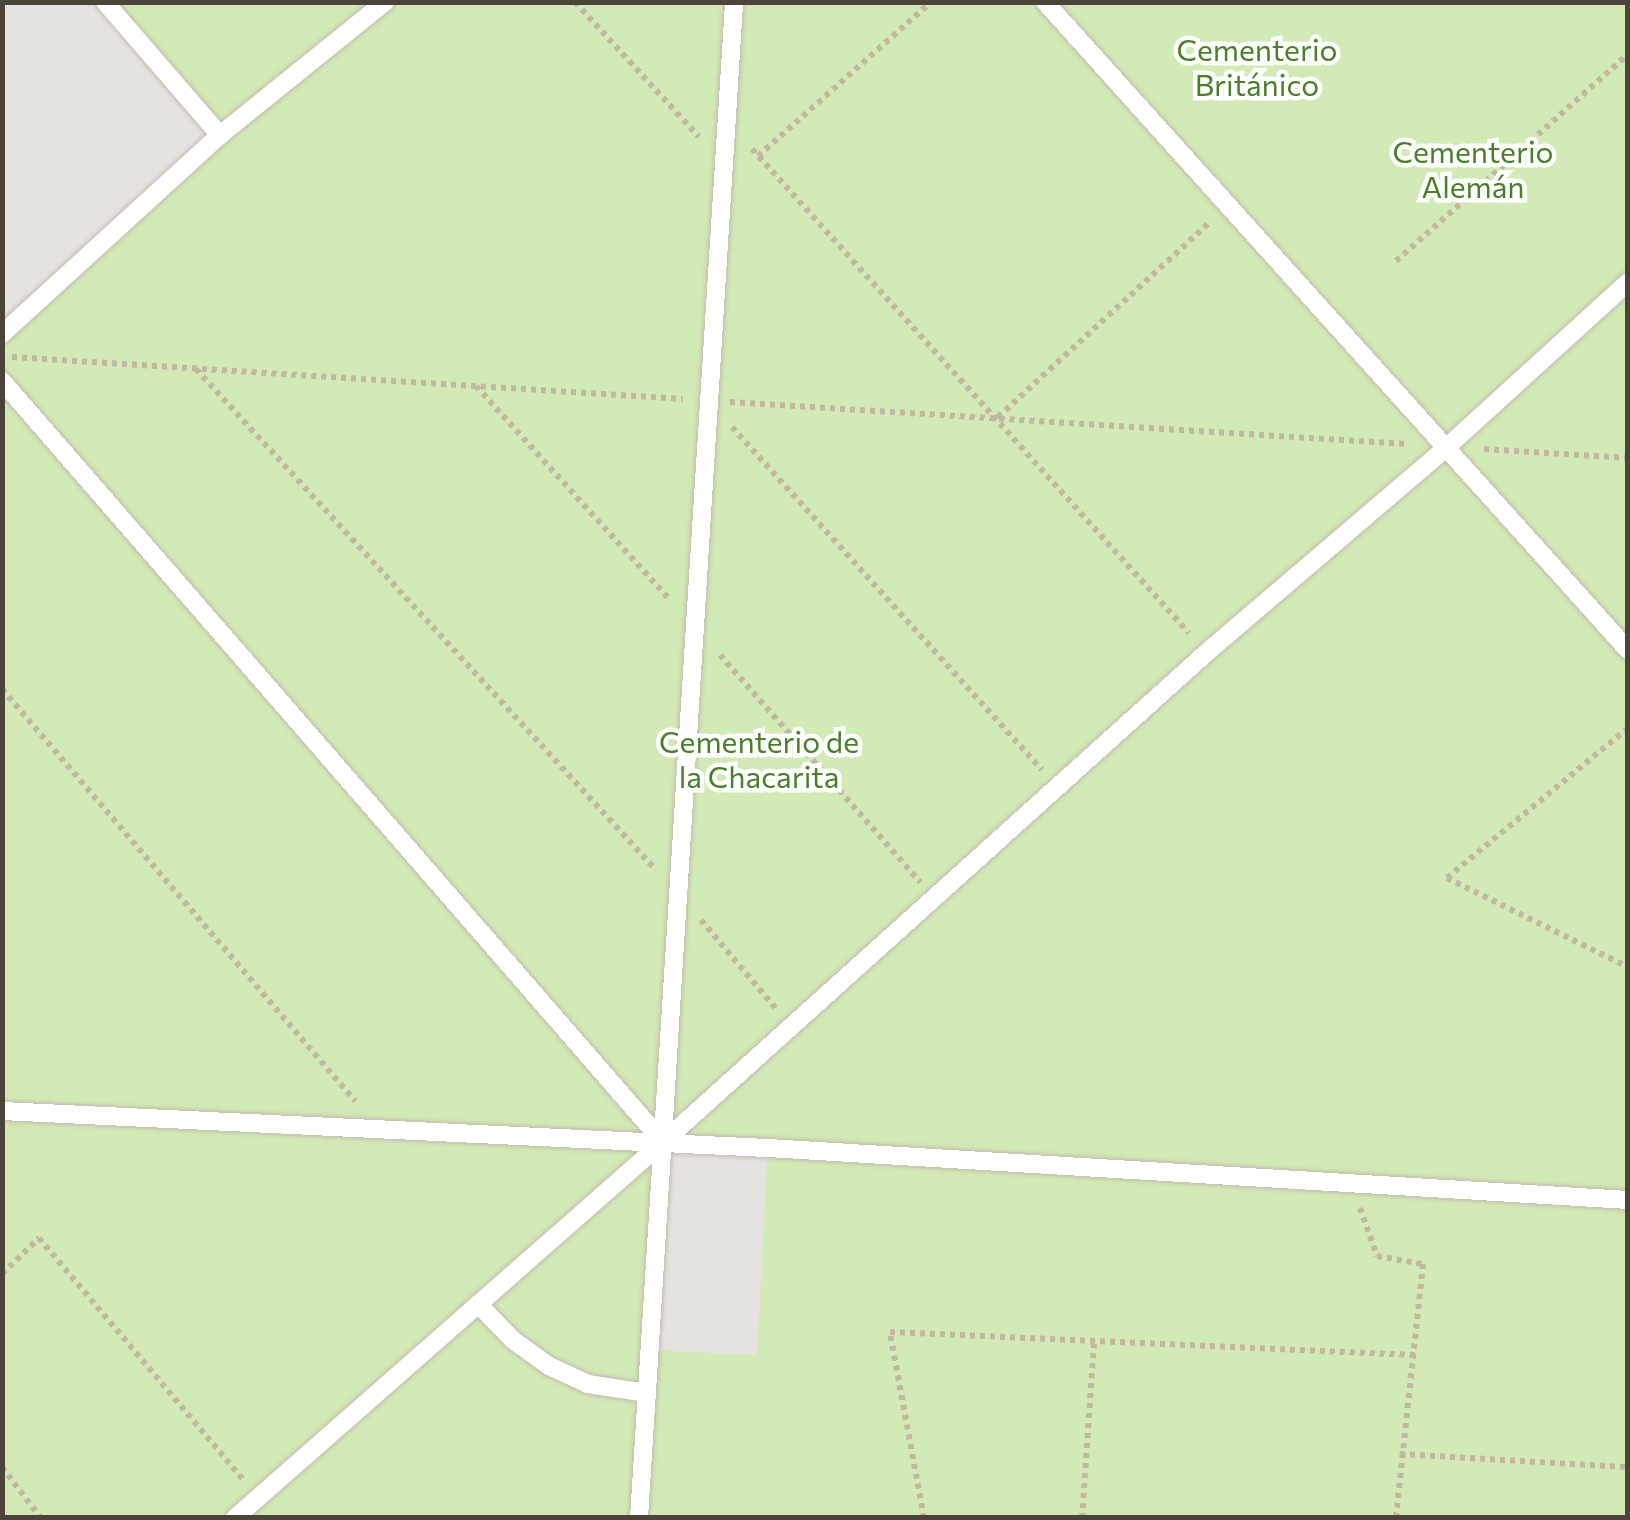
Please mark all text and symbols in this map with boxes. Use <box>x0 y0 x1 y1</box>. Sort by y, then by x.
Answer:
park label: Cementerio Británico <box>1176 31 1338 102</box>
park label: Cementerio Alemán <box>1392 133 1554 204</box>
park label: Cementerio de la Chacarita <box>659 723 859 794</box>

